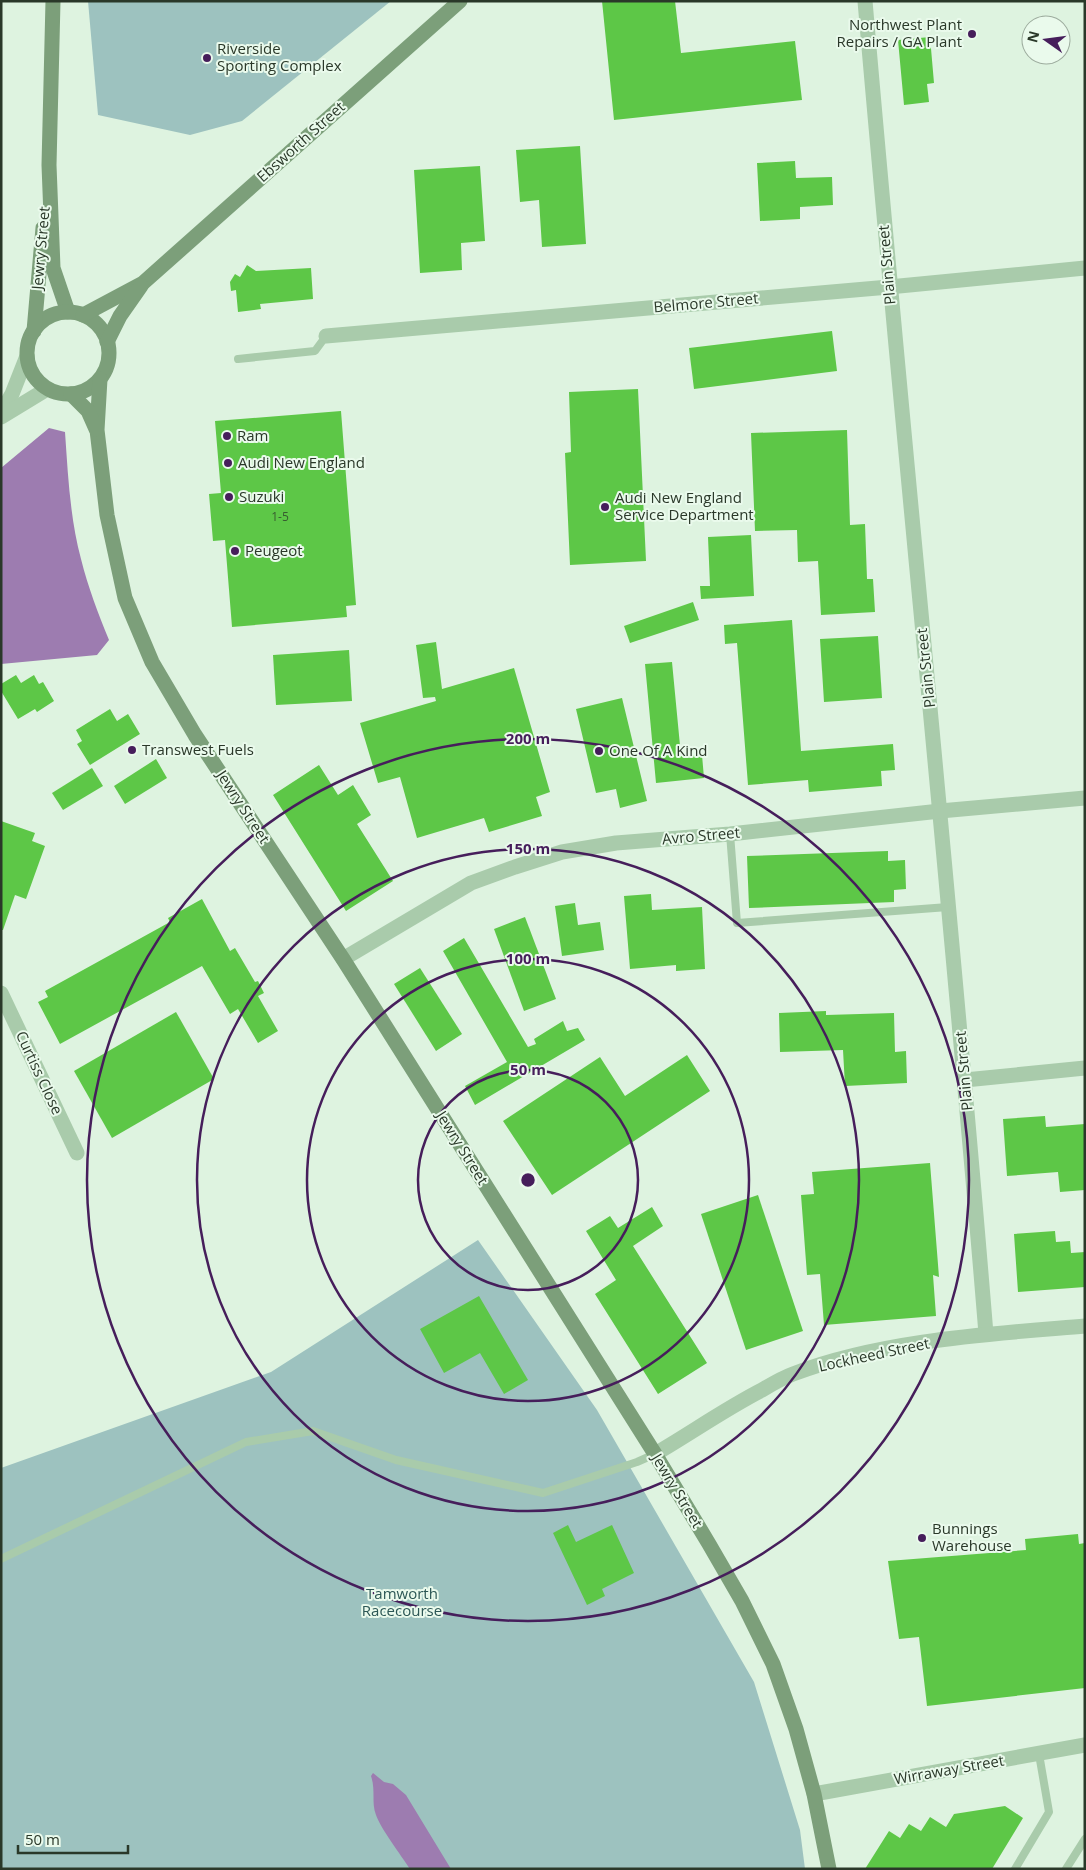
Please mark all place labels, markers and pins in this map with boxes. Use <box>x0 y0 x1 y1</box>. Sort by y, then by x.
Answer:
place label: Northwest Plant Repairs / GA Plant <box>836 14 962 51</box>
marker: Northwest Plant Repairs / GA Plant <box>966 28 978 40</box>
place label: Riverside Sporting Complex <box>217 38 342 75</box>
marker: Riverside Sporting Complex <box>201 52 213 64</box>
place label: Ram <box>237 425 268 445</box>
marker: Ram <box>221 430 233 442</box>
place label: Audi New England <box>238 452 365 472</box>
marker: Audi New England <box>222 457 234 469</box>
place label: Suzuki <box>239 486 284 506</box>
place label: Audi New England Service Department <box>615 487 754 524</box>
marker: Suzuki <box>223 491 235 503</box>
marker: Audi New England Service Department <box>599 501 611 513</box>
place label: Peugeot <box>245 540 303 560</box>
marker: Peugeot <box>229 545 241 557</box>
place label: Transwest Fuels <box>142 739 254 759</box>
place label: One Of A Kind <box>609 740 708 760</box>
marker: Transwest Fuels <box>126 744 138 756</box>
marker: One Of A Kind <box>593 745 605 757</box>
centre of rings <box>519 1171 537 1189</box>
place label: Bunnings Warehouse <box>932 1518 1012 1555</box>
marker: Bunnings Warehouse <box>916 1532 928 1544</box>

